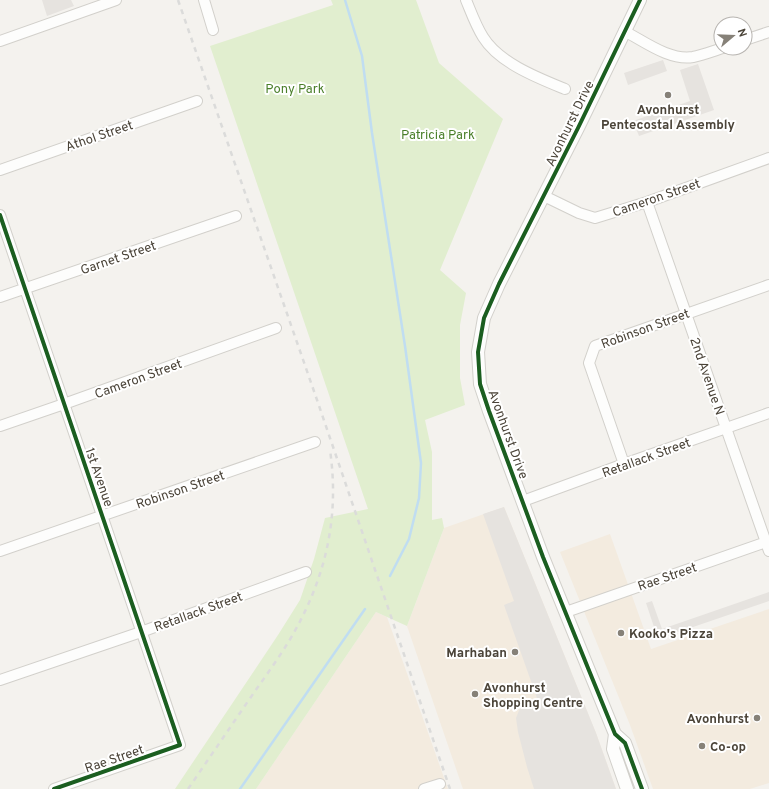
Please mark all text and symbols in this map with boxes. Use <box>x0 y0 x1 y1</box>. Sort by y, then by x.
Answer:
north arrow <box>713 16 753 56</box>
text: N <box>734 27 749 39</box>
street label: Avonhurst Drive <box>543 78 599 169</box>
park label: Pony Park <box>265 82 325 98</box>
marker: Avonhurst Pentecostal Assembly <box>663 90 673 100</box>
place label: Avonhurst Pentecostal Assembly <box>601 103 736 134</box>
street label: Athol Street <box>64 118 136 156</box>
park label: Patricia Park <box>401 128 475 144</box>
street label: Cameron Street <box>611 176 703 221</box>
street label: Garnet Street <box>79 238 159 279</box>
street label: Robinson Street <box>599 306 692 353</box>
street label: 2nd Avenue N <box>685 336 727 418</box>
street label: Cameron Street <box>93 357 185 403</box>
street label: Avonhurst Drive <box>484 388 531 481</box>
street label: Retallack Street <box>600 435 693 482</box>
street label: 1st Avenue <box>81 446 116 509</box>
street label: Robinson Street <box>134 468 227 514</box>
street label: Rae Street <box>636 560 699 595</box>
street label: Retallack Street <box>152 589 245 636</box>
place label: Kooko's Pizza <box>629 627 713 643</box>
marker: Kooko's Pizza <box>616 628 626 638</box>
place label: Marhaban <box>446 646 507 662</box>
marker: Marhaban <box>510 647 520 657</box>
place label: Avonhurst Shopping Centre <box>483 681 583 712</box>
marker: Avonhurst Shopping Centre <box>470 689 480 699</box>
place label: Avonhurst <box>686 712 749 728</box>
marker: Avonhurst <box>752 713 762 723</box>
place label: Co-op <box>710 740 746 756</box>
marker: Co-op <box>697 741 707 751</box>
street label: Rae Street <box>83 742 146 777</box>

